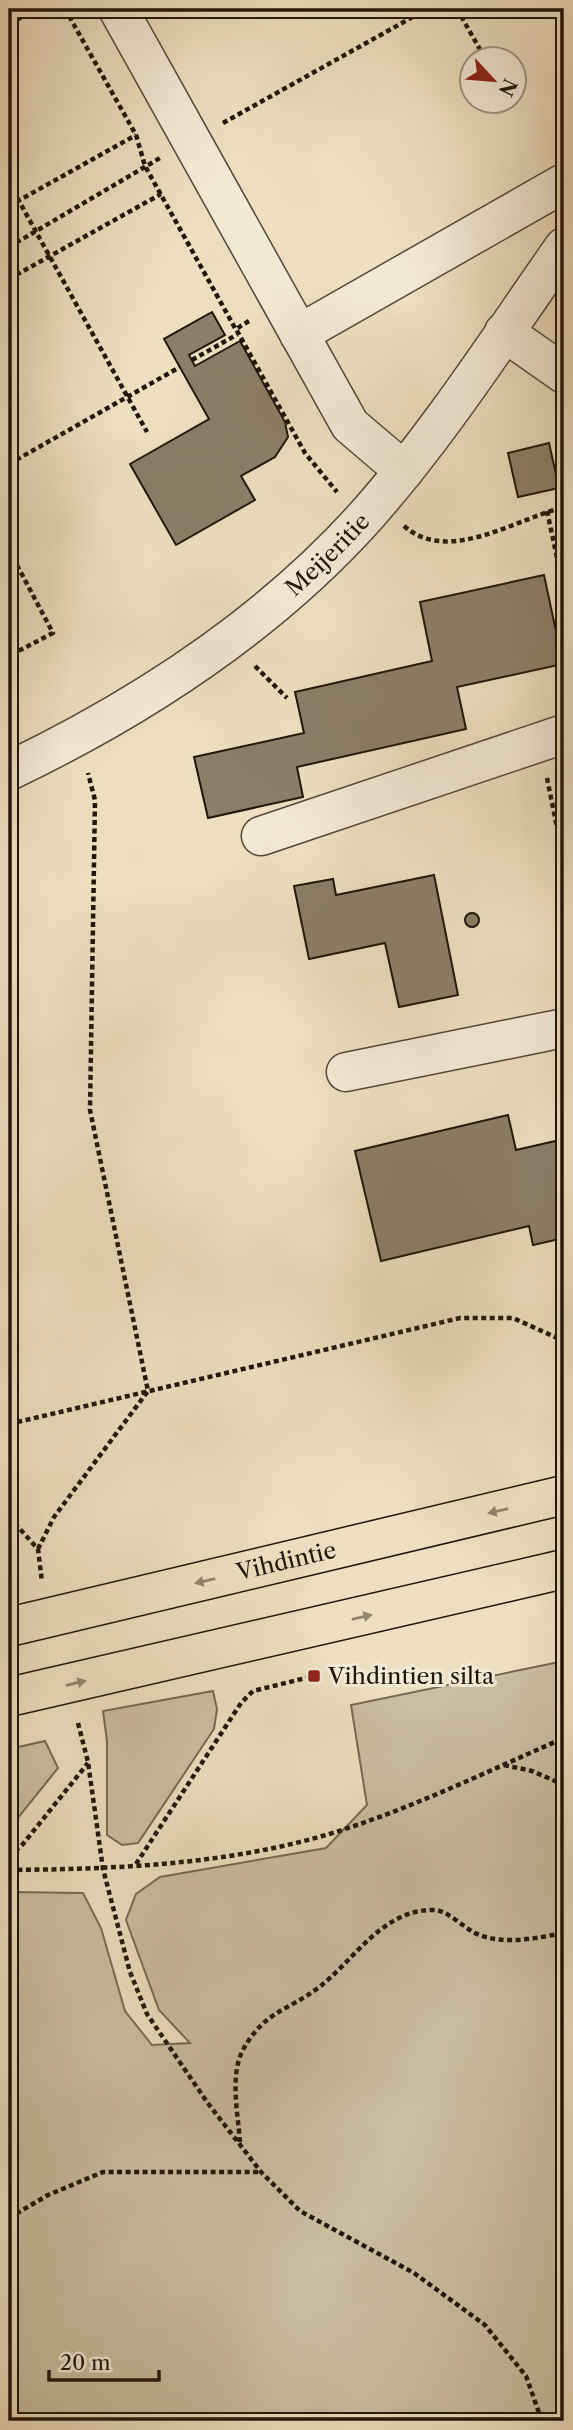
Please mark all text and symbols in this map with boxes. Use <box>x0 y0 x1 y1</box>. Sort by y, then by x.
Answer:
north arrow <box>458 46 528 116</box>
text: N <box>494 75 522 100</box>
street label: Meijeritie <box>280 507 376 602</box>
one-way arrow <box>487 1506 509 1517</box>
street label: Vihdintie <box>233 1536 339 1587</box>
one-way arrow <box>194 1576 216 1587</box>
one-way arrow <box>351 1611 373 1622</box>
place label: Vihdintien silta <box>327 1662 495 1690</box>
marker: Vihdintien silta <box>306 1668 322 1684</box>
one-way arrow <box>65 1678 87 1689</box>
scale bar <box>49 2339 159 2383</box>
text: 20 m <box>60 2350 111 2375</box>

